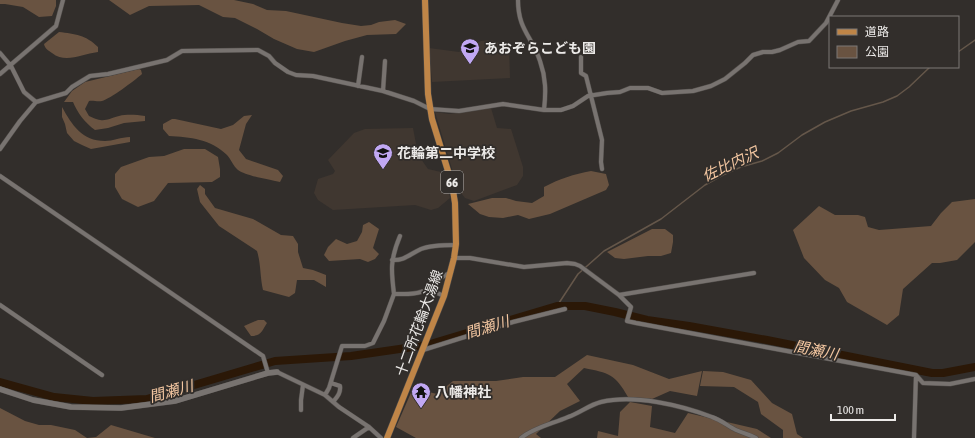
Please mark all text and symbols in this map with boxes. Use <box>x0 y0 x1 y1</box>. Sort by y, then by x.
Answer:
legend <box>829 16 959 68</box>
text: 道路 <box>865 25 889 39</box>
school or university icon: あおぞらこども園 <box>459 37 481 65</box>
place label: あおぞらこども園 <box>484 40 596 56</box>
text: 公園 <box>865 45 889 59</box>
school or university icon: 花輪第二中学校 <box>372 142 394 170</box>
water label: 佐比内沢 <box>699 143 763 184</box>
place label: 花輪第二中学校 <box>397 145 495 161</box>
road number: 66 <box>441 171 463 193</box>
street label: 十二所花輪大湯線 <box>392 268 446 378</box>
water label: 間瀬川 <box>463 312 513 342</box>
water label: 間瀬川 <box>792 337 842 363</box>
water label: 間瀬川 <box>147 376 197 405</box>
temple icon: 八幡神社 <box>410 381 432 409</box>
place label: 八幡神社 <box>435 384 491 400</box>
scale bar <box>831 396 895 422</box>
text: 100 m <box>837 403 864 417</box>

